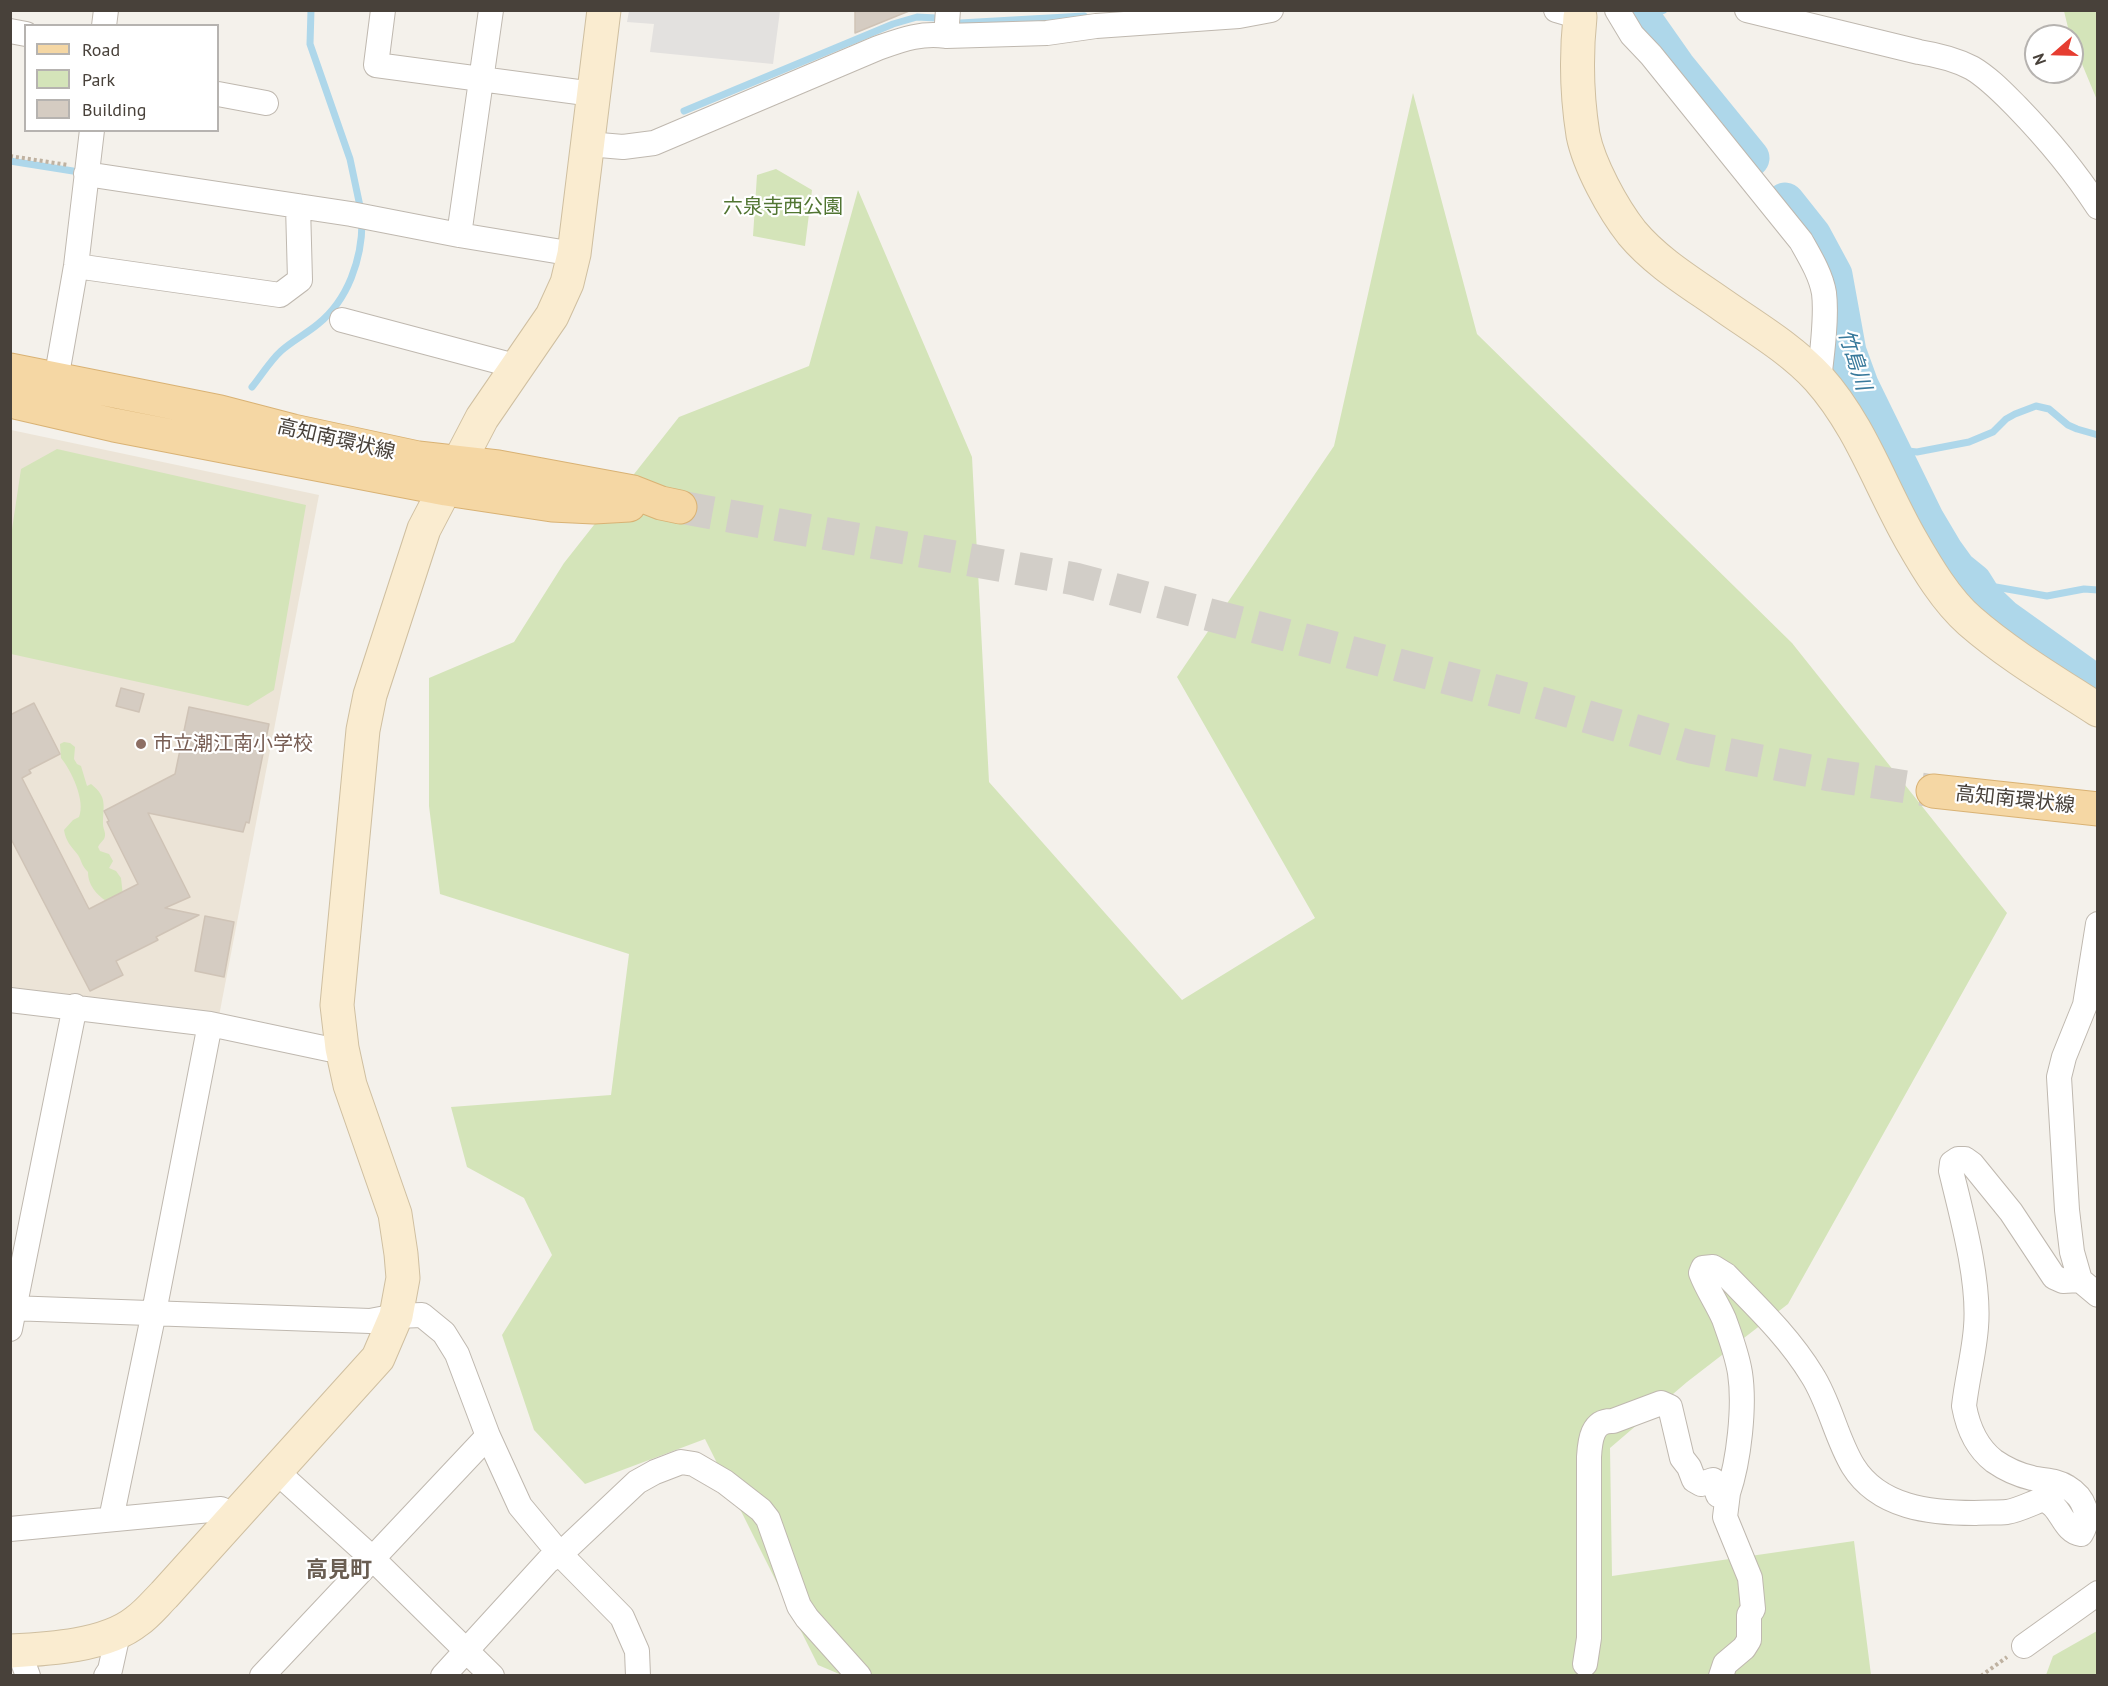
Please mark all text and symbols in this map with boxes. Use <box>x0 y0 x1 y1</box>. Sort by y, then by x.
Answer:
legend <box>24 24 219 132</box>
north arrow <box>2024 24 2084 84</box>
text: Road <box>82 38 120 61</box>
text: N <box>2028 51 2050 68</box>
text: Park <box>82 68 115 91</box>
text: Building <box>82 98 146 121</box>
park label: 六泉寺西公園 <box>723 195 843 219</box>
water label: 竹島川 <box>1832 326 1876 394</box>
street label: 高知南環状線 <box>275 415 397 465</box>
place label: 市立潮江南小学校 <box>153 732 313 756</box>
marker: 市立潮江南小学校 <box>134 737 148 751</box>
street label: 高知南環状線 <box>1954 782 2076 818</box>
district label: 高見町 <box>306 1558 372 1584</box>

